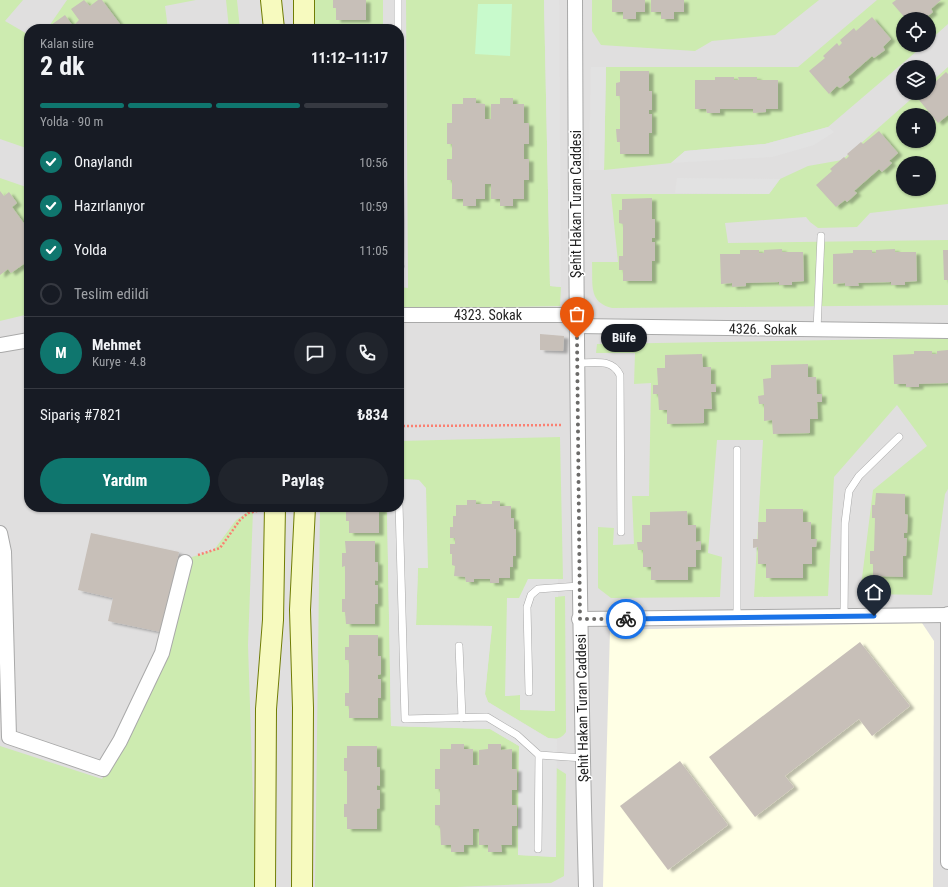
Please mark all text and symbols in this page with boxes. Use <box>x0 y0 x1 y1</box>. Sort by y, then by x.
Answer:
map controls <box>896 12 936 196</box>
button: locate <box>896 12 936 52</box>
text: Kalan süre <box>40 36 94 51</box>
text: 11:12–11:17 <box>311 49 388 67</box>
text: 2 dk <box>40 51 84 81</box>
button: layers <box>896 60 936 100</box>
button: + <box>896 108 936 148</box>
text: Yolda · 90 m <box>40 114 103 129</box>
street label: Şehit Hakan Turan Caddesi <box>568 130 584 278</box>
icon: check <box>40 151 62 173</box>
text: Onaylandı <box>74 153 132 171</box>
text: 10:56 <box>359 155 388 170</box>
button: − <box>896 156 936 196</box>
icon: check <box>40 195 62 217</box>
text: Hazırlanıyor <box>74 197 145 215</box>
text: 10:59 <box>359 199 388 214</box>
icon: check <box>40 239 62 261</box>
text: Yolda <box>74 241 107 259</box>
text: 11:05 <box>359 243 388 258</box>
text: Teslim edildi <box>74 285 149 303</box>
pin <box>560 297 594 338</box>
icon: bag <box>566 303 588 325</box>
street label: 4323. Sokak <box>454 307 523 323</box>
street label: 4326. Sokak <box>729 320 798 338</box>
callout: Büfe <box>601 324 647 352</box>
text: Büfe <box>612 330 636 345</box>
button: chat <box>294 332 336 374</box>
button: phone <box>346 332 388 374</box>
text: Mehmet <box>92 336 141 354</box>
text: M <box>55 344 67 362</box>
text: Kurye · 4.8 <box>92 354 146 369</box>
text: Sipariş #7821 <box>40 406 122 424</box>
text: ₺834 <box>357 406 388 424</box>
button: Yardım <box>40 458 210 504</box>
button: Paylaş <box>218 458 388 504</box>
pin <box>857 575 891 616</box>
icon: home <box>863 581 885 603</box>
courier <box>606 599 646 639</box>
icon: bike <box>615 608 637 630</box>
street label: Şehit Hakan Turan Caddesi <box>573 634 591 782</box>

